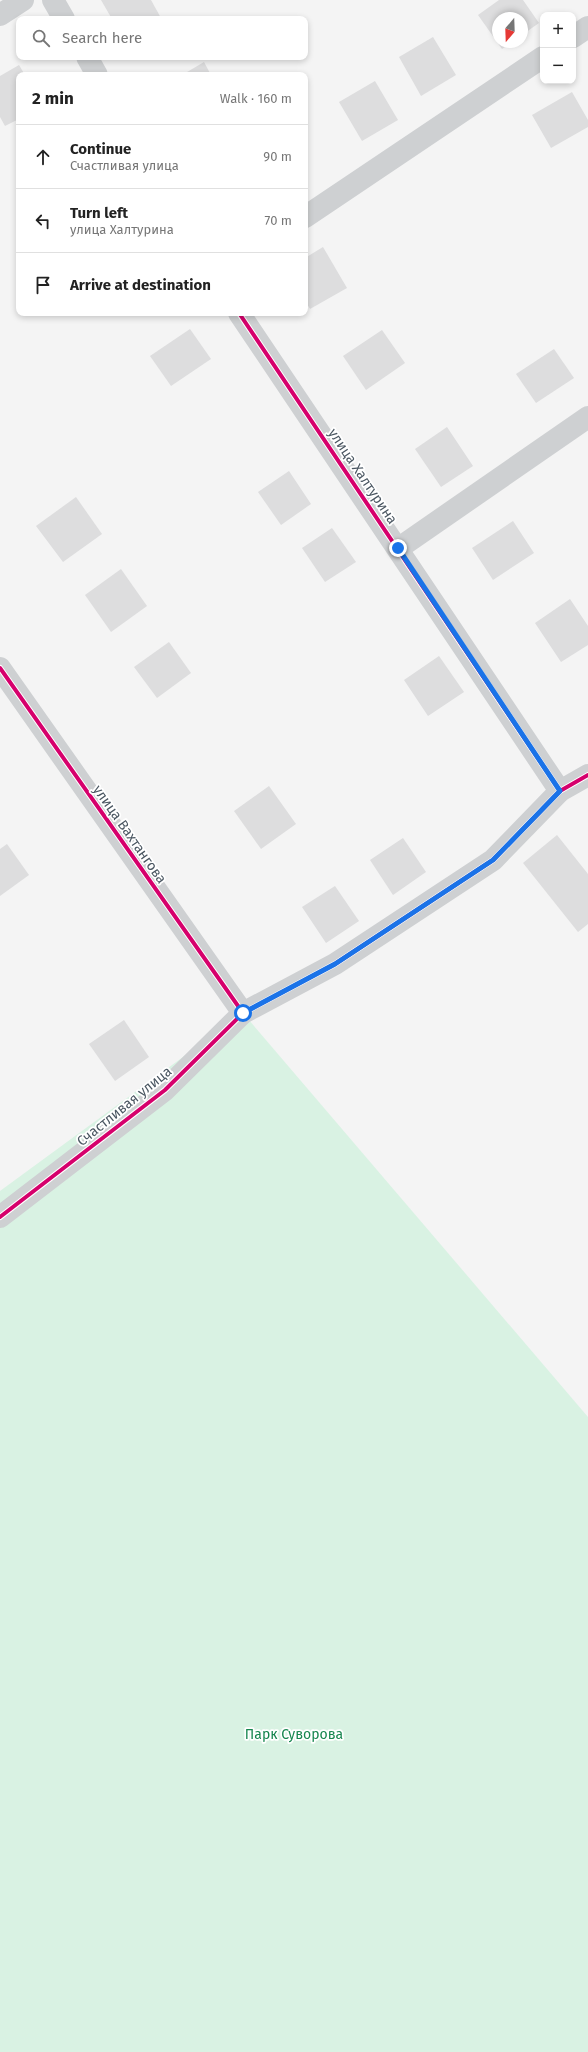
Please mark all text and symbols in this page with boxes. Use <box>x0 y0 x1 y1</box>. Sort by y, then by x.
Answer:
north arrow <box>492 12 528 48</box>
map controls <box>540 12 576 84</box>
button: + <box>540 12 576 48</box>
search box <box>16 16 308 60</box>
icon: search <box>30 27 52 49</box>
text: Search here <box>62 29 142 47</box>
button: − <box>540 48 576 84</box>
text: 2 min <box>32 88 74 109</box>
text: Walk · 160 m <box>220 91 292 106</box>
text: Continue <box>70 140 131 158</box>
icon: ahead <box>32 146 54 168</box>
text: 90 m <box>263 149 292 164</box>
text: Счастливая улица <box>70 158 179 173</box>
text: Turn left <box>70 204 128 222</box>
icon: left <box>32 210 54 232</box>
text: 70 m <box>265 213 292 228</box>
text: улица Халтурина <box>70 222 174 237</box>
icon: arrive <box>32 274 54 296</box>
text: Arrive at destination <box>70 276 211 294</box>
street label: улица Халтурина <box>324 425 401 527</box>
route end <box>389 539 407 557</box>
street label: улица Вахтангова <box>89 782 170 887</box>
route start <box>234 1004 252 1022</box>
street label: Счастливая улица <box>73 1063 175 1150</box>
park label: Парк Суворова <box>245 1726 343 1743</box>

